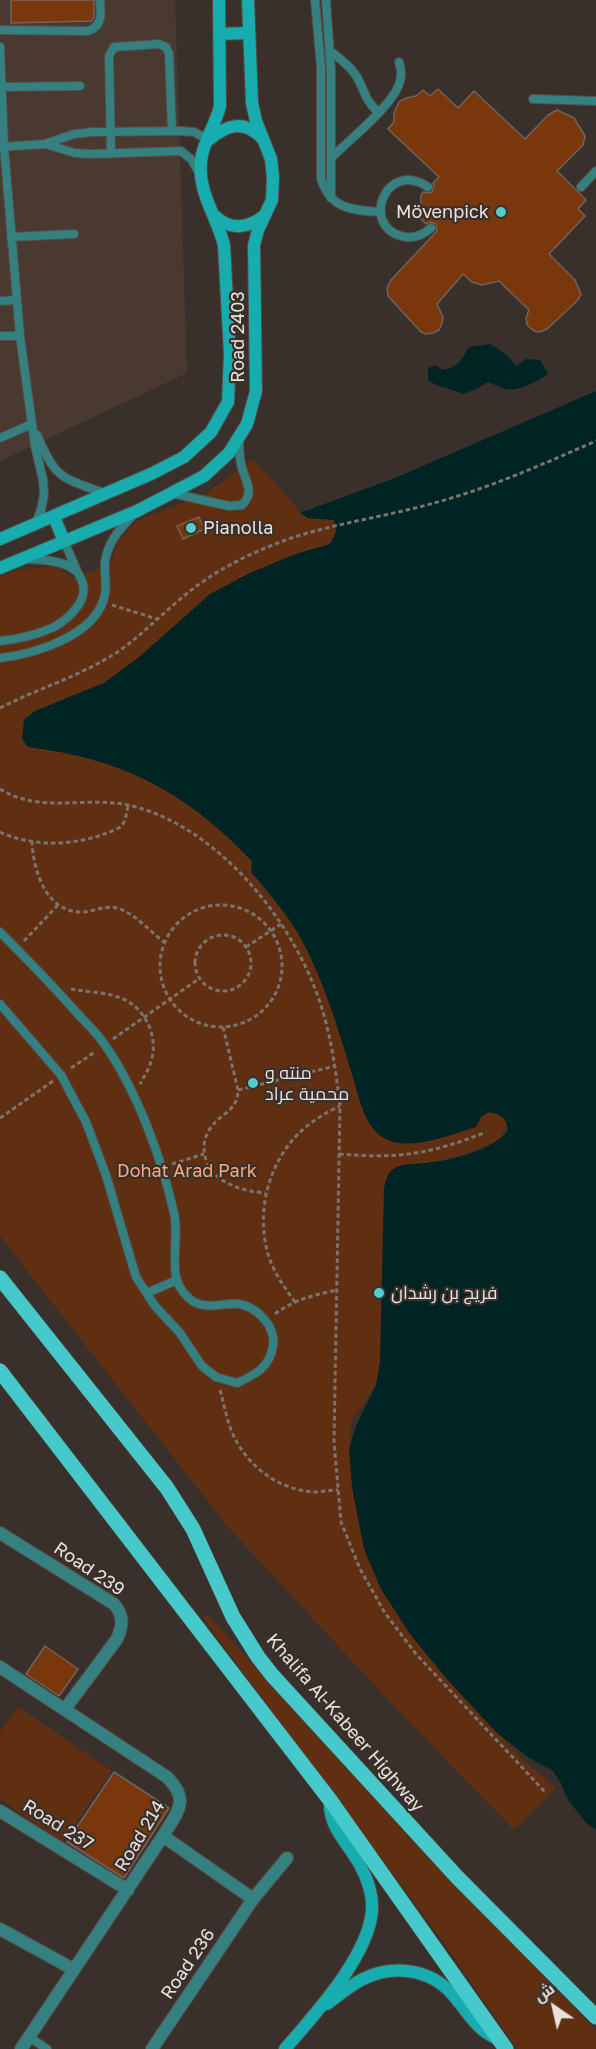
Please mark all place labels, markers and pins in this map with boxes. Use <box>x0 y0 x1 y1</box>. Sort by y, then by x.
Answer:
place label: Mövenpick <box>396 201 489 223</box>
marker: Mövenpick <box>494 205 508 219</box>
place label: Pianolla <box>203 517 273 539</box>
marker: Pianolla <box>184 521 198 535</box>
place label: منته و محمية عراد <box>265 1062 349 1104</box>
marker: منته و محمية عراد <box>246 1076 260 1090</box>
place label: فريج بن رشدان <box>391 1282 497 1304</box>
marker: فريج بن رشدان <box>372 1286 386 1300</box>

